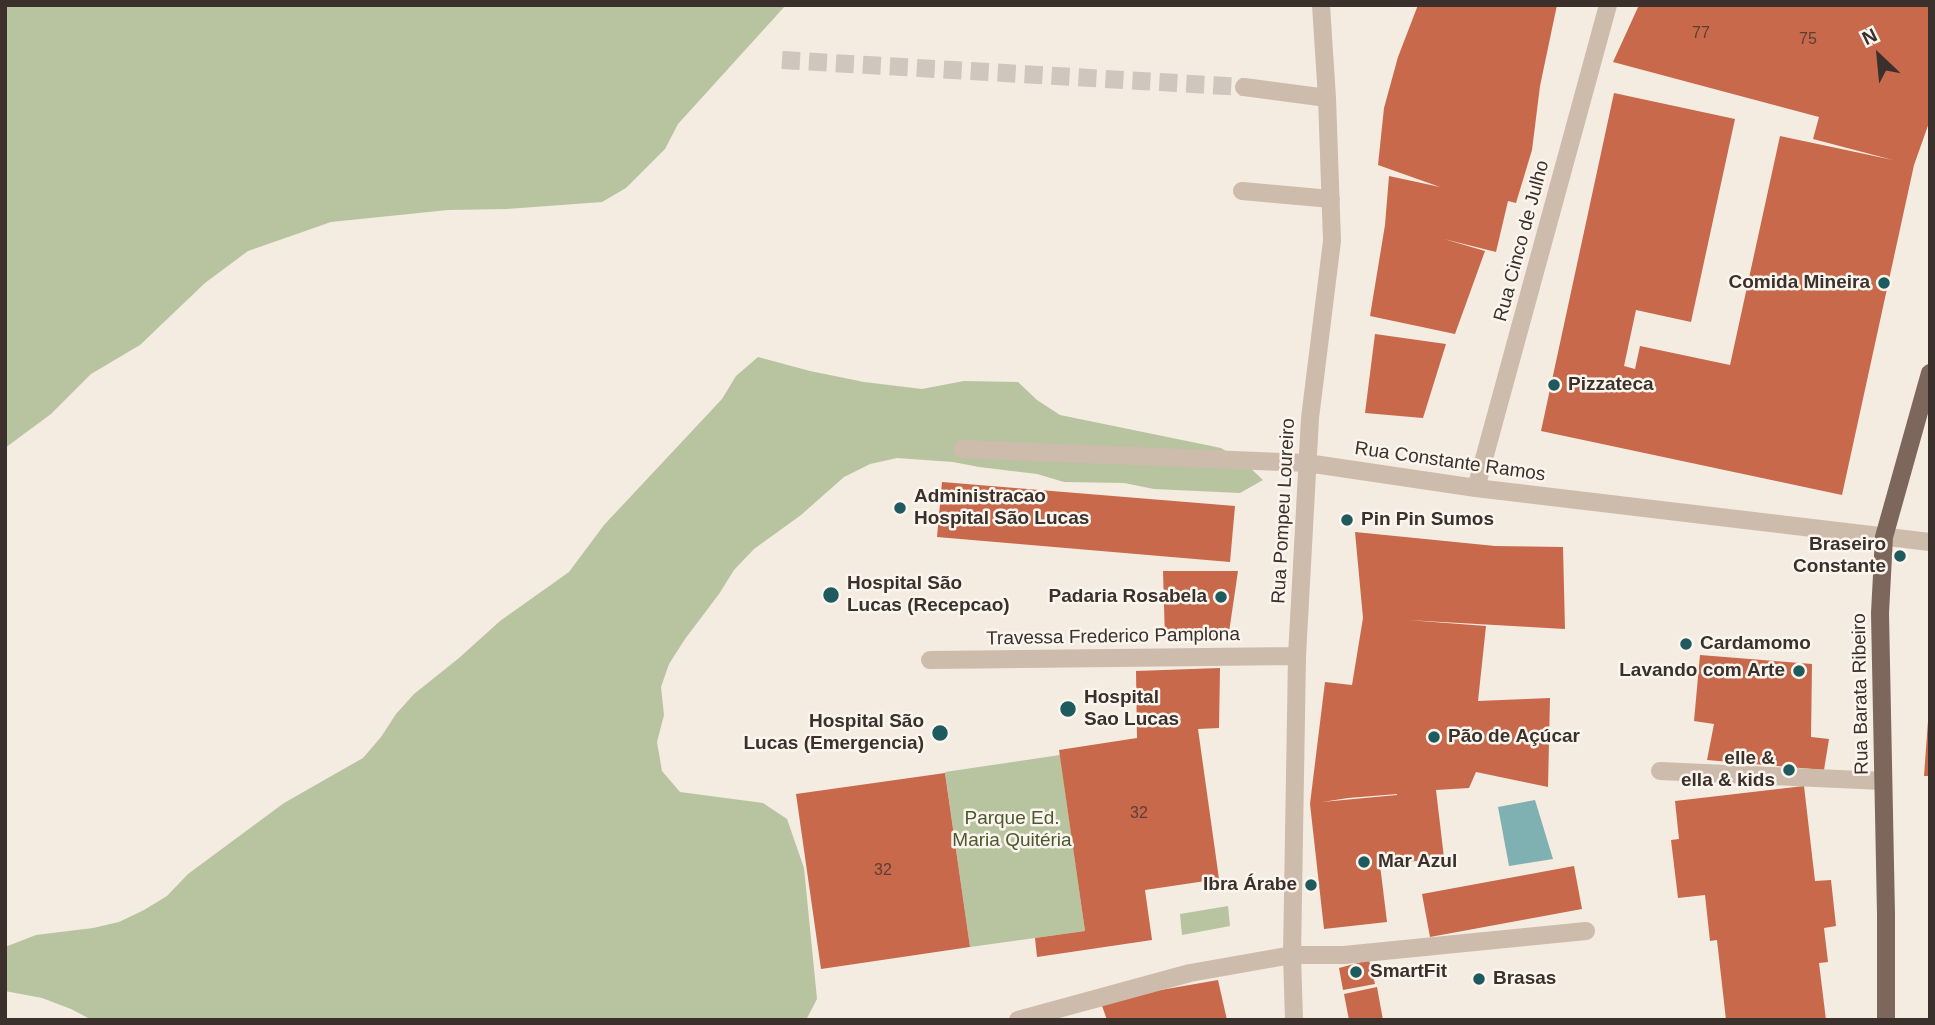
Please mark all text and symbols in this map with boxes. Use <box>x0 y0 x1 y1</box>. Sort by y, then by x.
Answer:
north arrow <box>1844 21 1914 91</box>
house number: 77 <box>1692 24 1710 44</box>
text: N <box>1859 24 1880 49</box>
house number: 75 <box>1799 30 1817 50</box>
street label: Rua Cinco de Julho <box>1490 158 1554 324</box>
place label: Comida Mineira <box>1729 272 1870 294</box>
marker: Comida Mineira <box>1876 275 1892 291</box>
place label: Pizzateca <box>1568 374 1654 396</box>
marker: Pizzateca <box>1546 377 1562 393</box>
street label: Rua Pompeu Loureiro <box>1268 418 1300 604</box>
street label: Rua Constante Ramos <box>1353 437 1547 487</box>
place label: Administracao Hospital São Lucas <box>914 486 1089 530</box>
marker: Administracao Hospital São Lucas <box>892 500 908 516</box>
place label: Pin Pin Sumos <box>1361 509 1494 531</box>
marker: Pin Pin Sumos <box>1339 512 1355 528</box>
place label: Braseiro Constante <box>1793 534 1886 578</box>
marker: Braseiro Constante <box>1892 548 1908 564</box>
place label: Hospital São Lucas (Recepcao) <box>847 573 1010 617</box>
marker: Hospital São Lucas (Recepcao) <box>821 585 841 605</box>
place label: Padaria Rosabela <box>1049 586 1207 608</box>
marker: Padaria Rosabela <box>1213 589 1229 605</box>
street label: Rua Barata Ribeiro <box>1848 613 1874 775</box>
street label: Travessa Frederico Pamplona <box>986 623 1240 651</box>
place label: Cardamomo <box>1700 633 1811 655</box>
marker: Cardamomo <box>1678 636 1694 652</box>
place label: Lavando com Arte <box>1619 660 1785 682</box>
marker: Lavando com Arte <box>1791 663 1807 679</box>
place label: Hospital Sao Lucas <box>1084 687 1179 731</box>
marker: Hospital Sao Lucas <box>1058 699 1078 719</box>
place label: Hospital São Lucas (Emergencia) <box>743 711 924 755</box>
marker: Hospital São Lucas (Emergencia) <box>930 723 950 743</box>
place label: Pão de Açúcar <box>1448 726 1580 748</box>
marker: Pão de Açúcar <box>1426 729 1442 745</box>
place label: elle & ella & kids <box>1681 748 1775 792</box>
marker: elle & ella & kids <box>1781 762 1797 778</box>
house number: 32 <box>1130 804 1148 824</box>
park label: Parque Ed. Maria Quitéria <box>952 808 1072 852</box>
place label: Mar Azul <box>1378 851 1457 873</box>
marker: Mar Azul <box>1356 854 1372 870</box>
house number: 32 <box>874 861 892 881</box>
place label: Ibra Árabe <box>1203 874 1297 896</box>
marker: Ibra Árabe <box>1303 877 1319 893</box>
place label: SmartFit <box>1370 961 1447 983</box>
marker: SmartFit <box>1348 964 1364 980</box>
place label: Brasas <box>1493 968 1556 990</box>
marker: Brasas <box>1471 971 1487 987</box>

